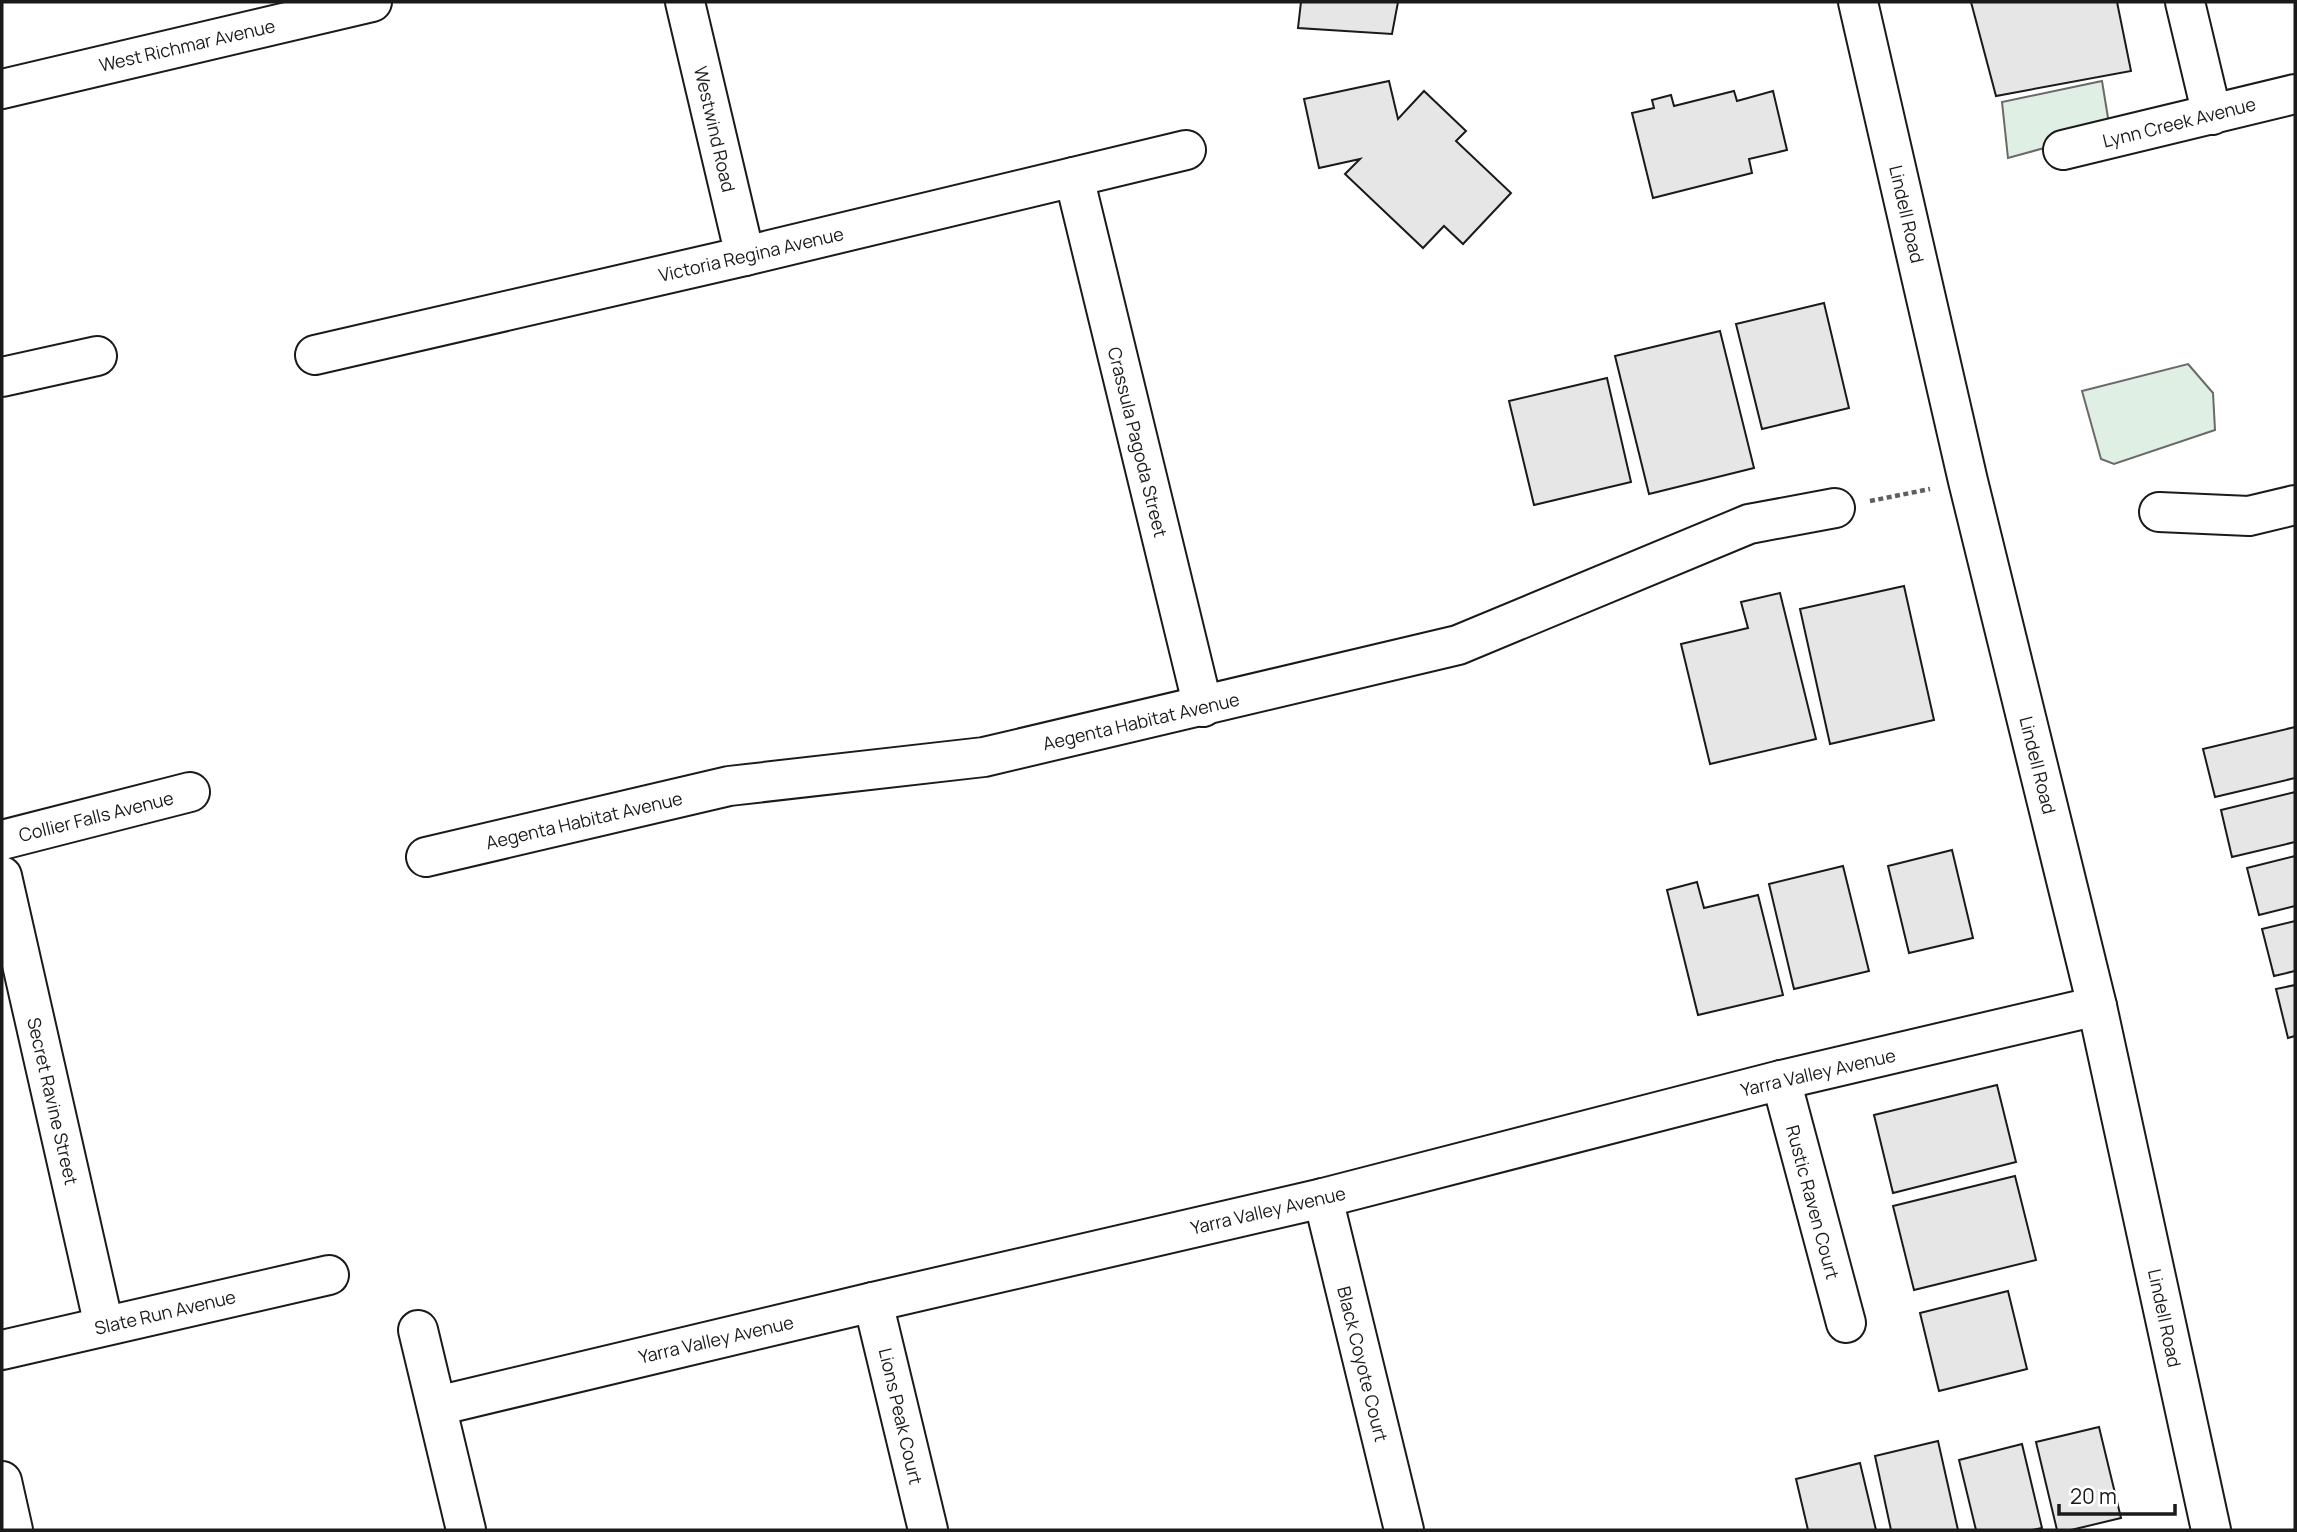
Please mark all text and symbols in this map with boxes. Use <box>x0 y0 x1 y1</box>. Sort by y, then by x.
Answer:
street label: West Richmar Avenue <box>97 13 277 77</box>
street label: Westwind Road <box>689 64 741 194</box>
street label: Lynn Creek Avenue <box>2100 91 2258 153</box>
street label: Lindell Road <box>1884 163 1930 265</box>
street label: Victoria Regina Avenue <box>656 221 846 287</box>
street label: Crassula Pagoda Street <box>1103 344 1173 540</box>
street label: Aegenta Habitat Avenue <box>1040 687 1242 755</box>
street label: Lindell Road <box>2014 714 2062 816</box>
street label: Collier Falls Avenue <box>16 785 176 847</box>
street label: Aegenta Habitat Avenue <box>483 786 685 854</box>
street label: Secret Ravine Street <box>22 1015 84 1187</box>
street label: Yarra Valley Avenue <box>1738 1043 1898 1101</box>
street label: Rustic Raven Court <box>1781 1122 1845 1282</box>
street label: Yarra Valley Avenue <box>1188 1181 1348 1239</box>
street label: Lindell Road <box>2143 1267 2187 1369</box>
street label: Slate Run Avenue <box>92 1284 238 1340</box>
street label: Black Coyote Court <box>1332 1284 1394 1444</box>
street label: Yarra Valley Avenue <box>636 1310 796 1368</box>
street label: Lions Peak Court <box>874 1345 928 1487</box>
scale bar <box>2059 1472 2174 1516</box>
text: 20 m <box>2070 1482 2117 1510</box>

